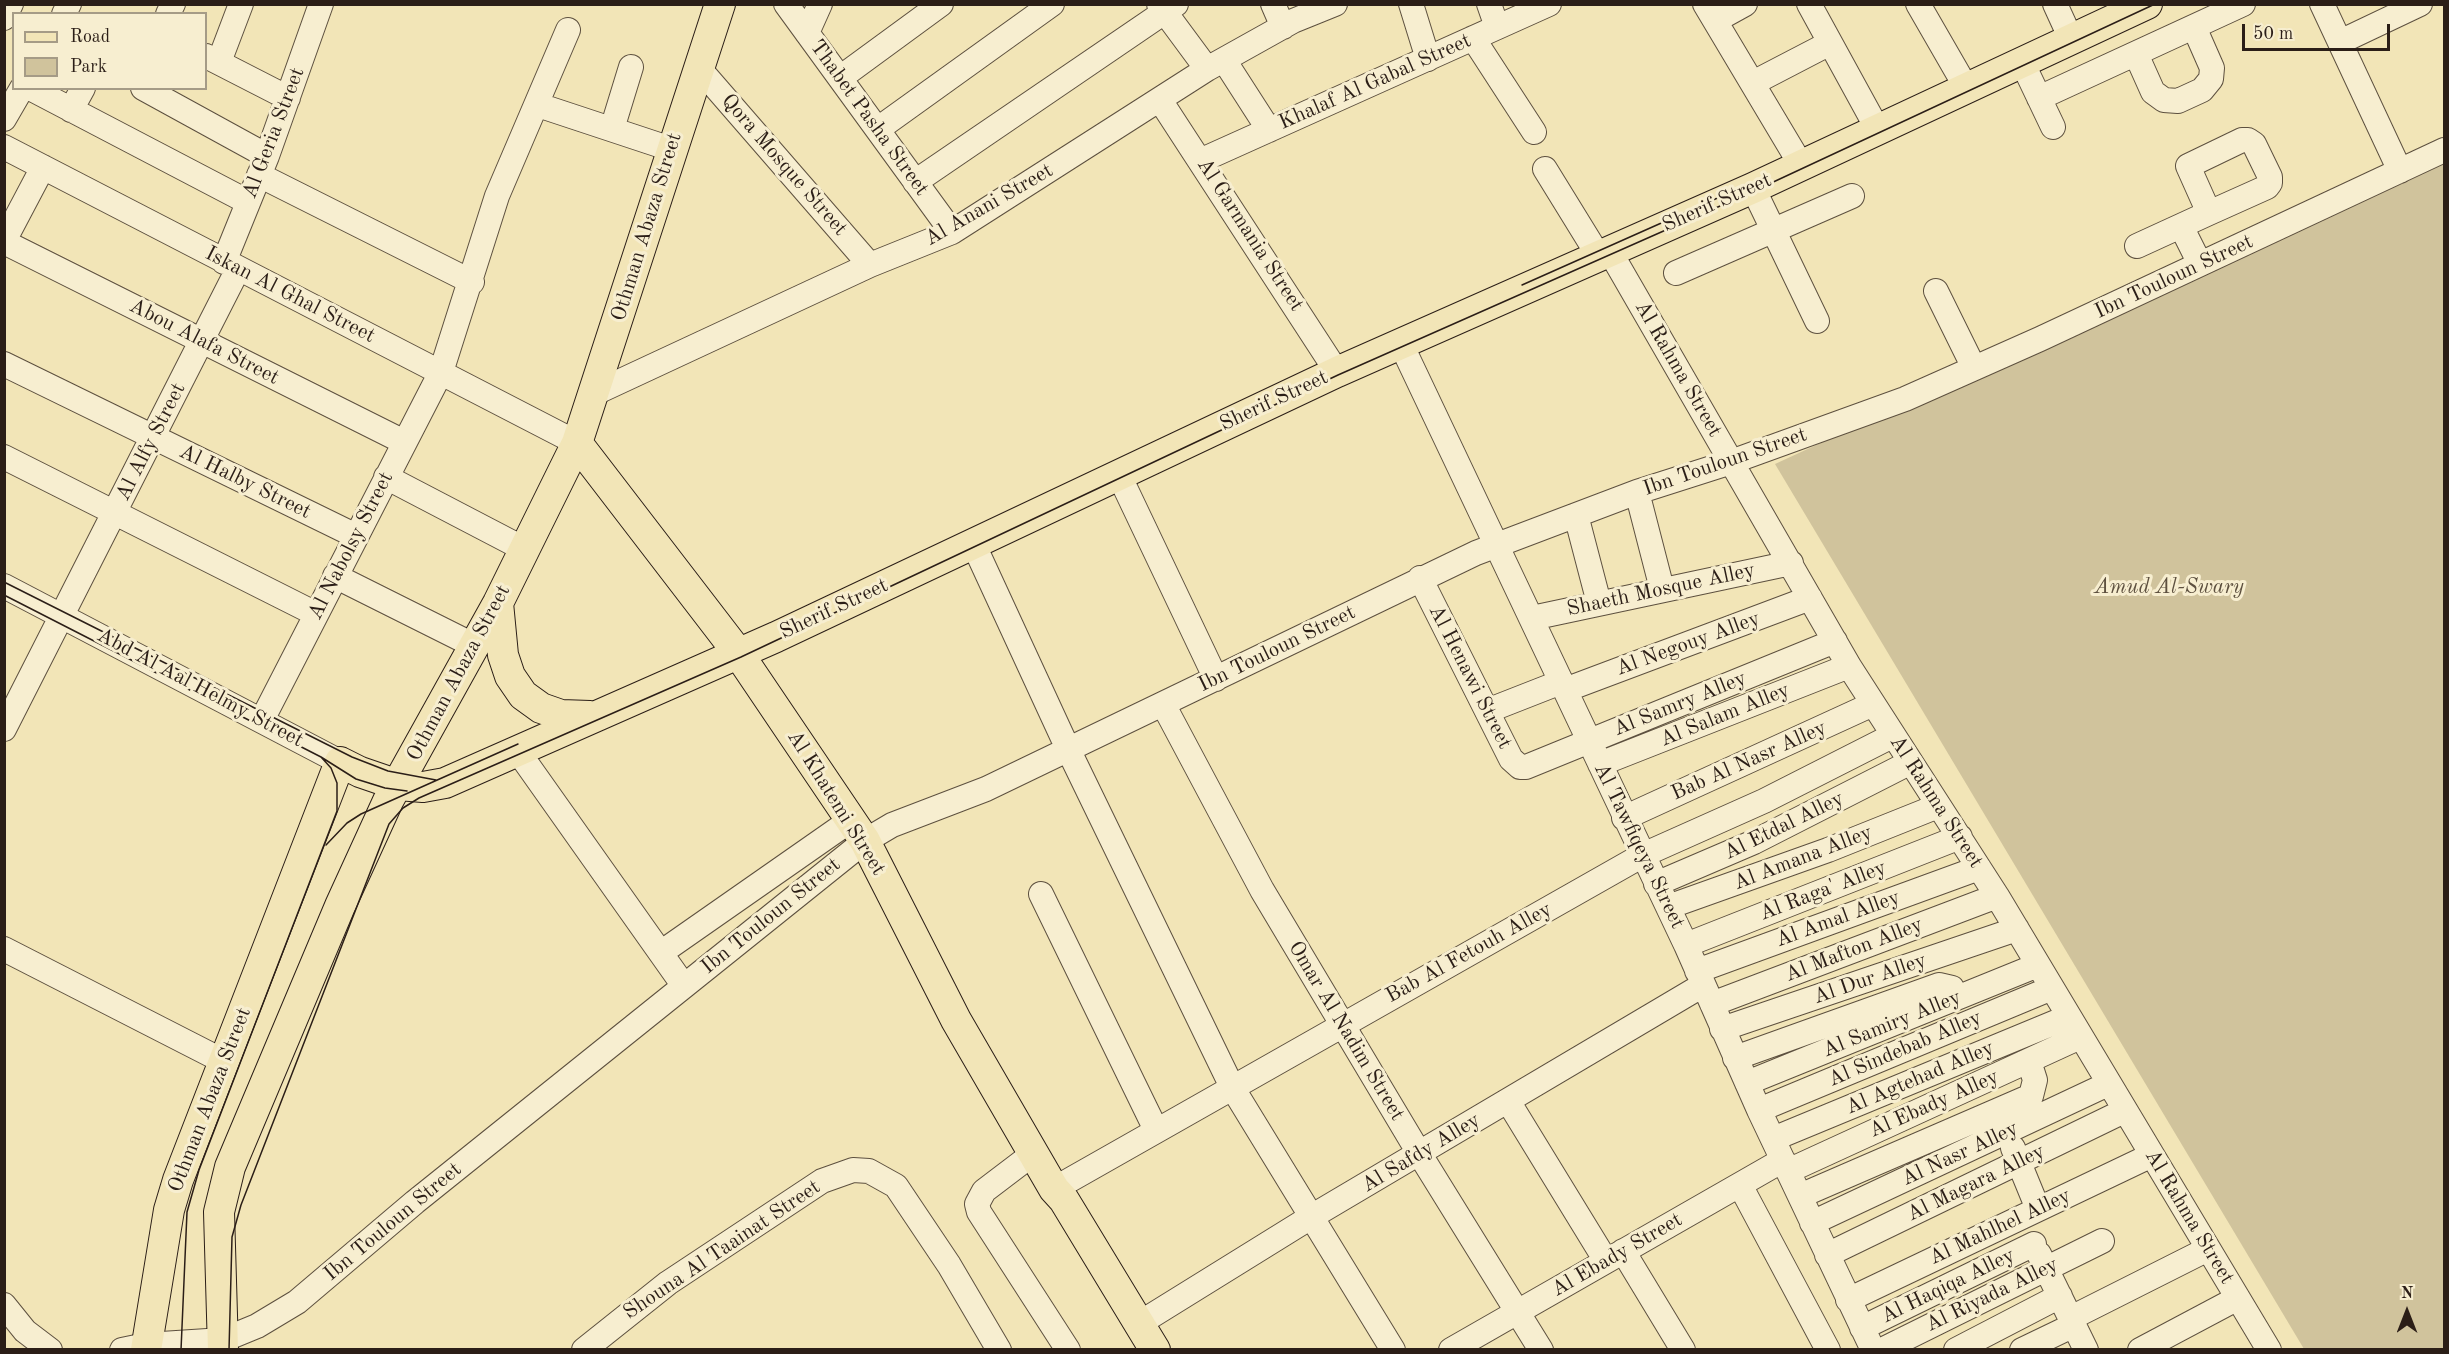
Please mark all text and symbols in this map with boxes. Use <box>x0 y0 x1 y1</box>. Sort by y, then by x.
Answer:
legend <box>12 12 207 90</box>
scale bar <box>2245 12 2394 50</box>
text: 50 m <box>2253 25 2293 43</box>
text: Road <box>70 28 110 46</box>
street label: Khalaf Al Gabal Street <box>1275 28 1475 136</box>
street label: Thabet Pasha Street <box>804 35 934 201</box>
text: Park <box>70 58 107 76</box>
street label: Al Geria Street <box>237 64 311 202</box>
street label: Qora Mosque Street <box>715 89 853 241</box>
street label: Othman Abaza Street <box>606 130 688 324</box>
street label: Al Garmania Street <box>1191 154 1309 316</box>
street label: Al Anani Street <box>920 158 1058 252</box>
street label: Sherif Street <box>1659 168 1775 238</box>
street label: Ibn Touloun Street <box>2091 229 2257 325</box>
street label: Iskan Al Ghal Street <box>201 241 379 349</box>
street label: Abou Alafa Street <box>125 293 283 391</box>
street label: Al Rahma Street <box>1629 296 1727 442</box>
street label: Sherif Street <box>1216 365 1332 437</box>
street label: Al Alfy Street <box>111 379 191 505</box>
street label: Ibn Touloun Street <box>1640 422 1810 502</box>
street label: Al Halby Street <box>175 439 315 525</box>
street label: Al Nabolsy Street <box>303 468 399 624</box>
street label: Shaeth Mosque Alley <box>1565 558 1757 622</box>
street label: Sherif Street <box>776 573 892 645</box>
park label: Amud Al-Swary <box>2094 574 2244 600</box>
street label: Othman Abaza Street <box>402 581 516 765</box>
street label: Ibn Touloun Street <box>1194 600 1360 698</box>
street label: Al Henawi Street <box>1423 601 1517 753</box>
street label: Al Negouy Alley <box>1612 606 1764 682</box>
street label: Abd Al Aal Helmy Street <box>92 623 308 753</box>
street label: Al Samry Alley <box>1610 666 1750 742</box>
street label: Al Salam Alley <box>1656 678 1794 752</box>
street label: Bab Al Nasr Alley <box>1667 715 1831 807</box>
street label: Al Khatemi Street <box>781 726 891 880</box>
street label: Al Rahma Street <box>1884 731 1988 873</box>
street label: Al Tawfiqeya Street <box>1588 759 1690 933</box>
street label: Al Etdal Alley <box>1720 786 1848 866</box>
street label: Al Amana Alley <box>1730 820 1876 896</box>
street label: Ibn Touloun Street <box>696 852 846 980</box>
street label: Al Raga' Alley <box>1756 855 1890 927</box>
street label: Al Amal Alley <box>1772 885 1904 953</box>
street label: Bab Al Fetouh Alley <box>1382 897 1556 1009</box>
street label: Al Mafton Alley <box>1781 912 1927 988</box>
street label: Omar Al Nadim Street <box>1282 937 1410 1125</box>
street label: Al Dur Alley <box>1810 948 1930 1010</box>
street label: Al Samiry Alley <box>1819 985 1965 1063</box>
street label: Othman Abaza Street <box>163 1004 257 1196</box>
street label: Al Sindebab Alley <box>1825 1005 1985 1093</box>
street label: Al Agtehad Alley <box>1842 1035 1998 1121</box>
street label: Al Ebady Alley <box>1865 1064 2003 1144</box>
street label: Al Safdy Alley <box>1357 1108 1485 1198</box>
street label: Al Nasr Alley <box>1898 1116 2022 1192</box>
street label: Al Magara Alley <box>1903 1139 2049 1227</box>
street label: Al Rahma Street <box>2139 1145 2239 1289</box>
street label: Ibn Touloun Street <box>319 1157 467 1287</box>
street label: Shouna Al Taainat Street <box>619 1175 825 1325</box>
street label: Al Mahlhel Alley <box>1925 1183 2075 1271</box>
street label: Al Ebady Street <box>1547 1207 1687 1303</box>
street label: Al Haqiqa Alley <box>1877 1243 2019 1329</box>
street label: Al Riyada Alley <box>1922 1252 2062 1338</box>
north arrow <box>2377 1282 2437 1342</box>
text: N <box>2401 1286 2413 1302</box>

